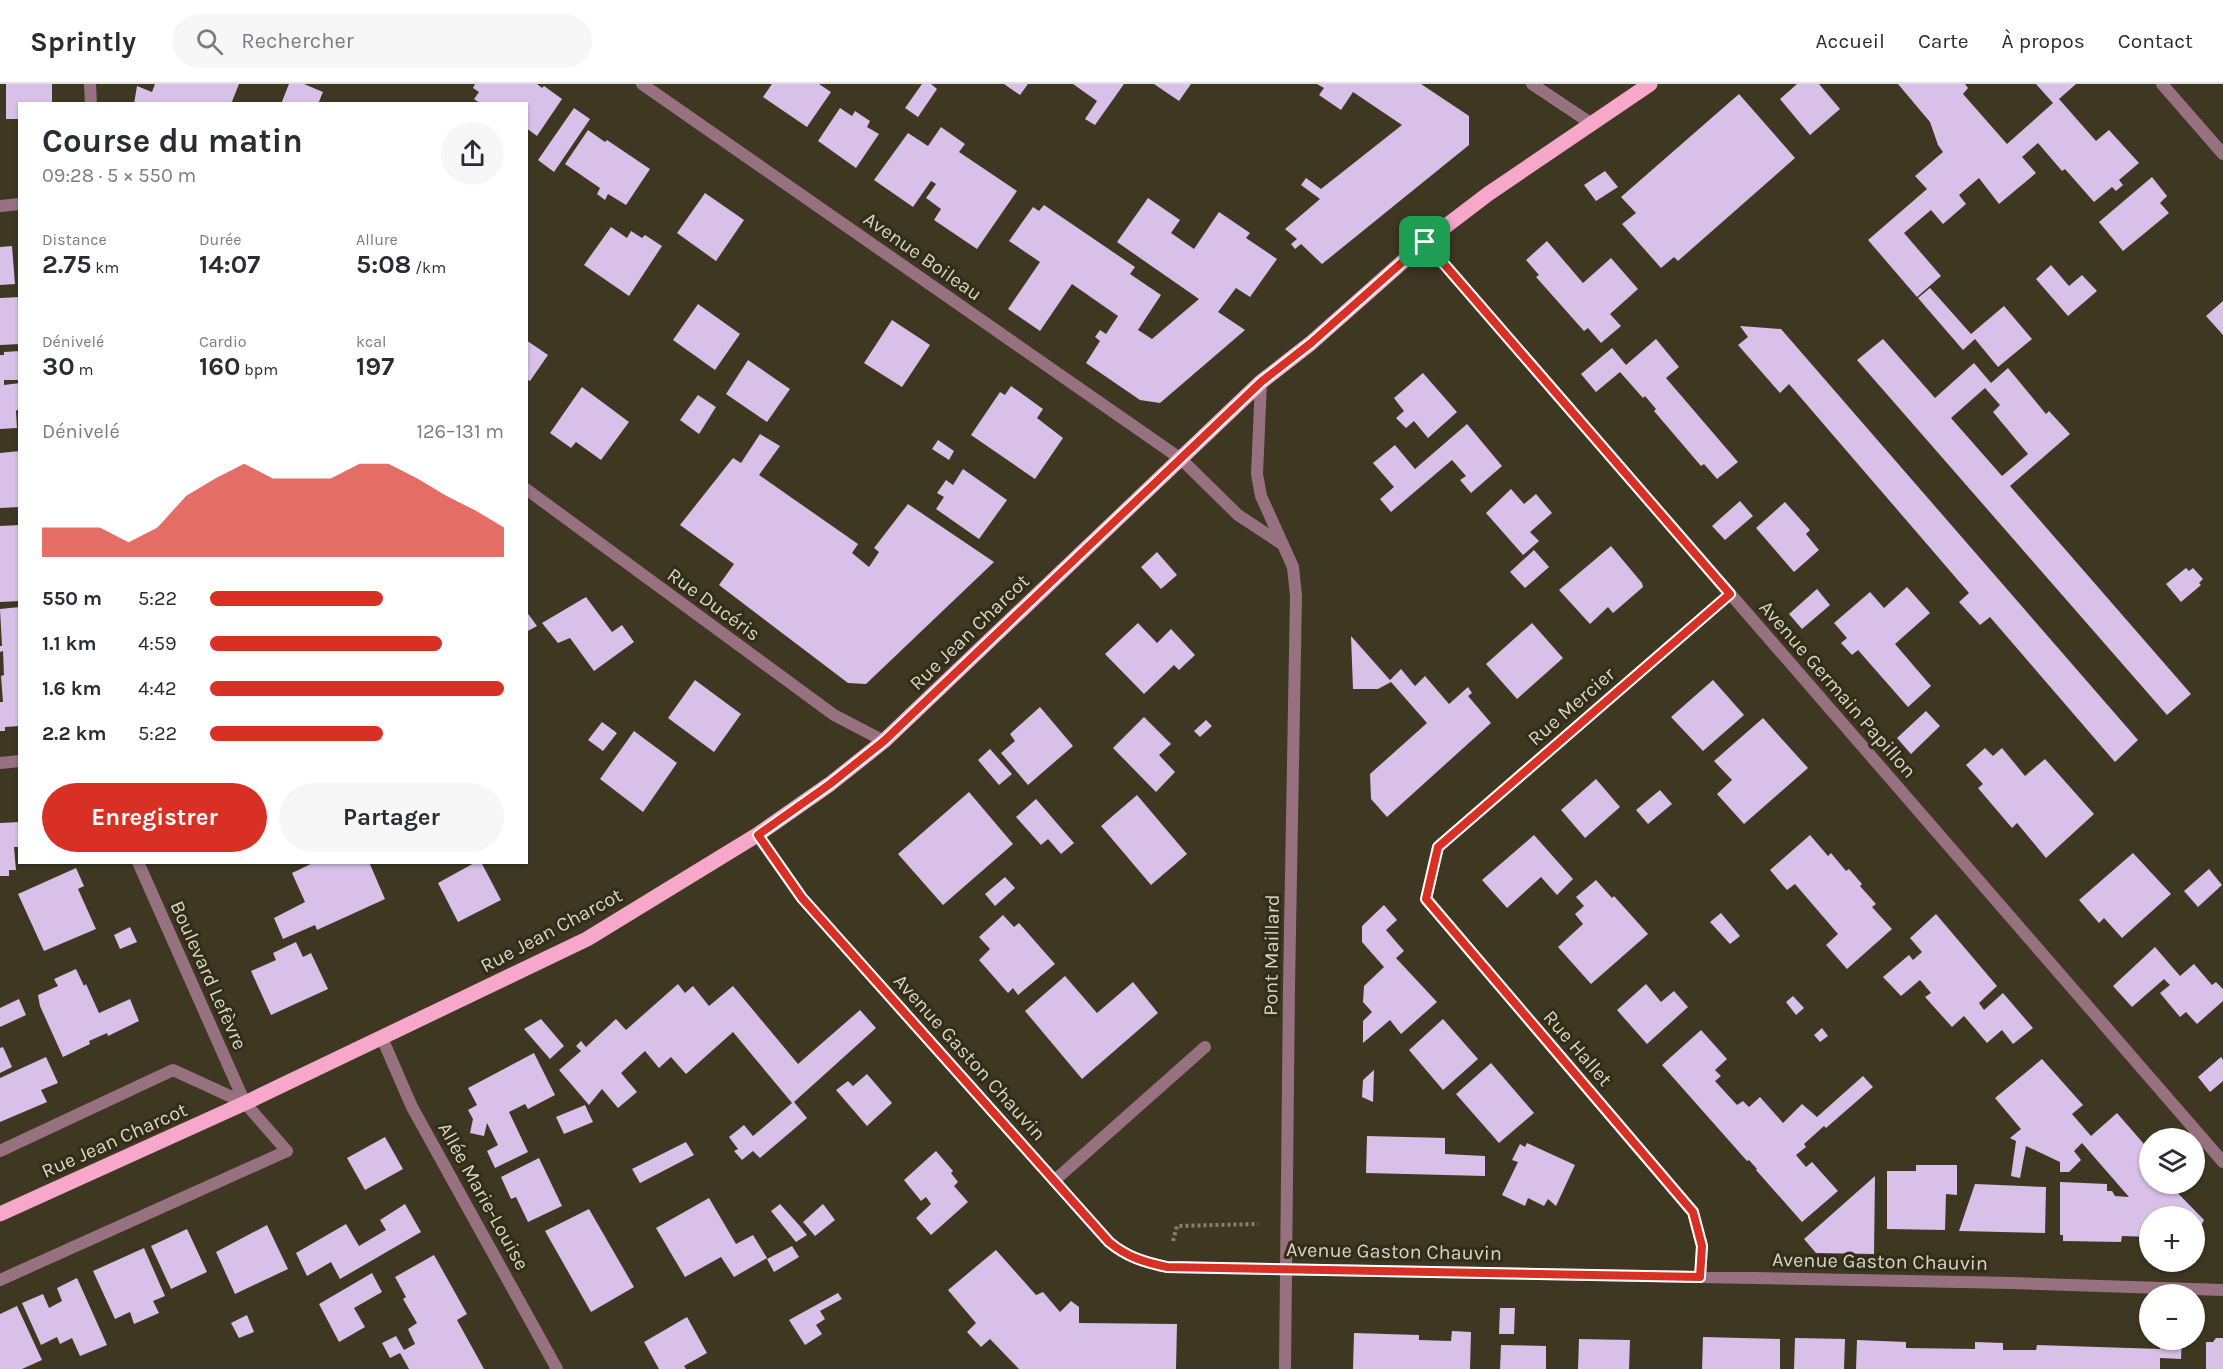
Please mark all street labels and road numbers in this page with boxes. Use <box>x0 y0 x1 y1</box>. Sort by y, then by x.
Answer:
street label: Avenue Boileau <box>859 207 986 306</box>
street label: Rue Ducéris <box>663 563 765 646</box>
street label: Rue Jean Charcot <box>905 569 1034 695</box>
street label: Avenue Germain Papillon <box>1754 596 1921 783</box>
street label: Rue Mercier <box>1523 662 1620 750</box>
street label: Rue Jean Charcot <box>477 883 626 977</box>
street label: Pont Maillard <box>1259 894 1284 1016</box>
street label: Boulevard Lefèvre <box>165 897 252 1053</box>
street label: Avenue Gaston Chauvin <box>889 969 1050 1145</box>
street label: Rue Hallet <box>1539 1006 1617 1091</box>
street label: Rue Jean Charcot <box>38 1098 191 1183</box>
street label: Allée Marie-Louise <box>433 1118 534 1274</box>
street label: Avenue Gaston Chauvin <box>1286 1238 1502 1265</box>
street label: Avenue Gaston Chauvin <box>1772 1248 1988 1275</box>

